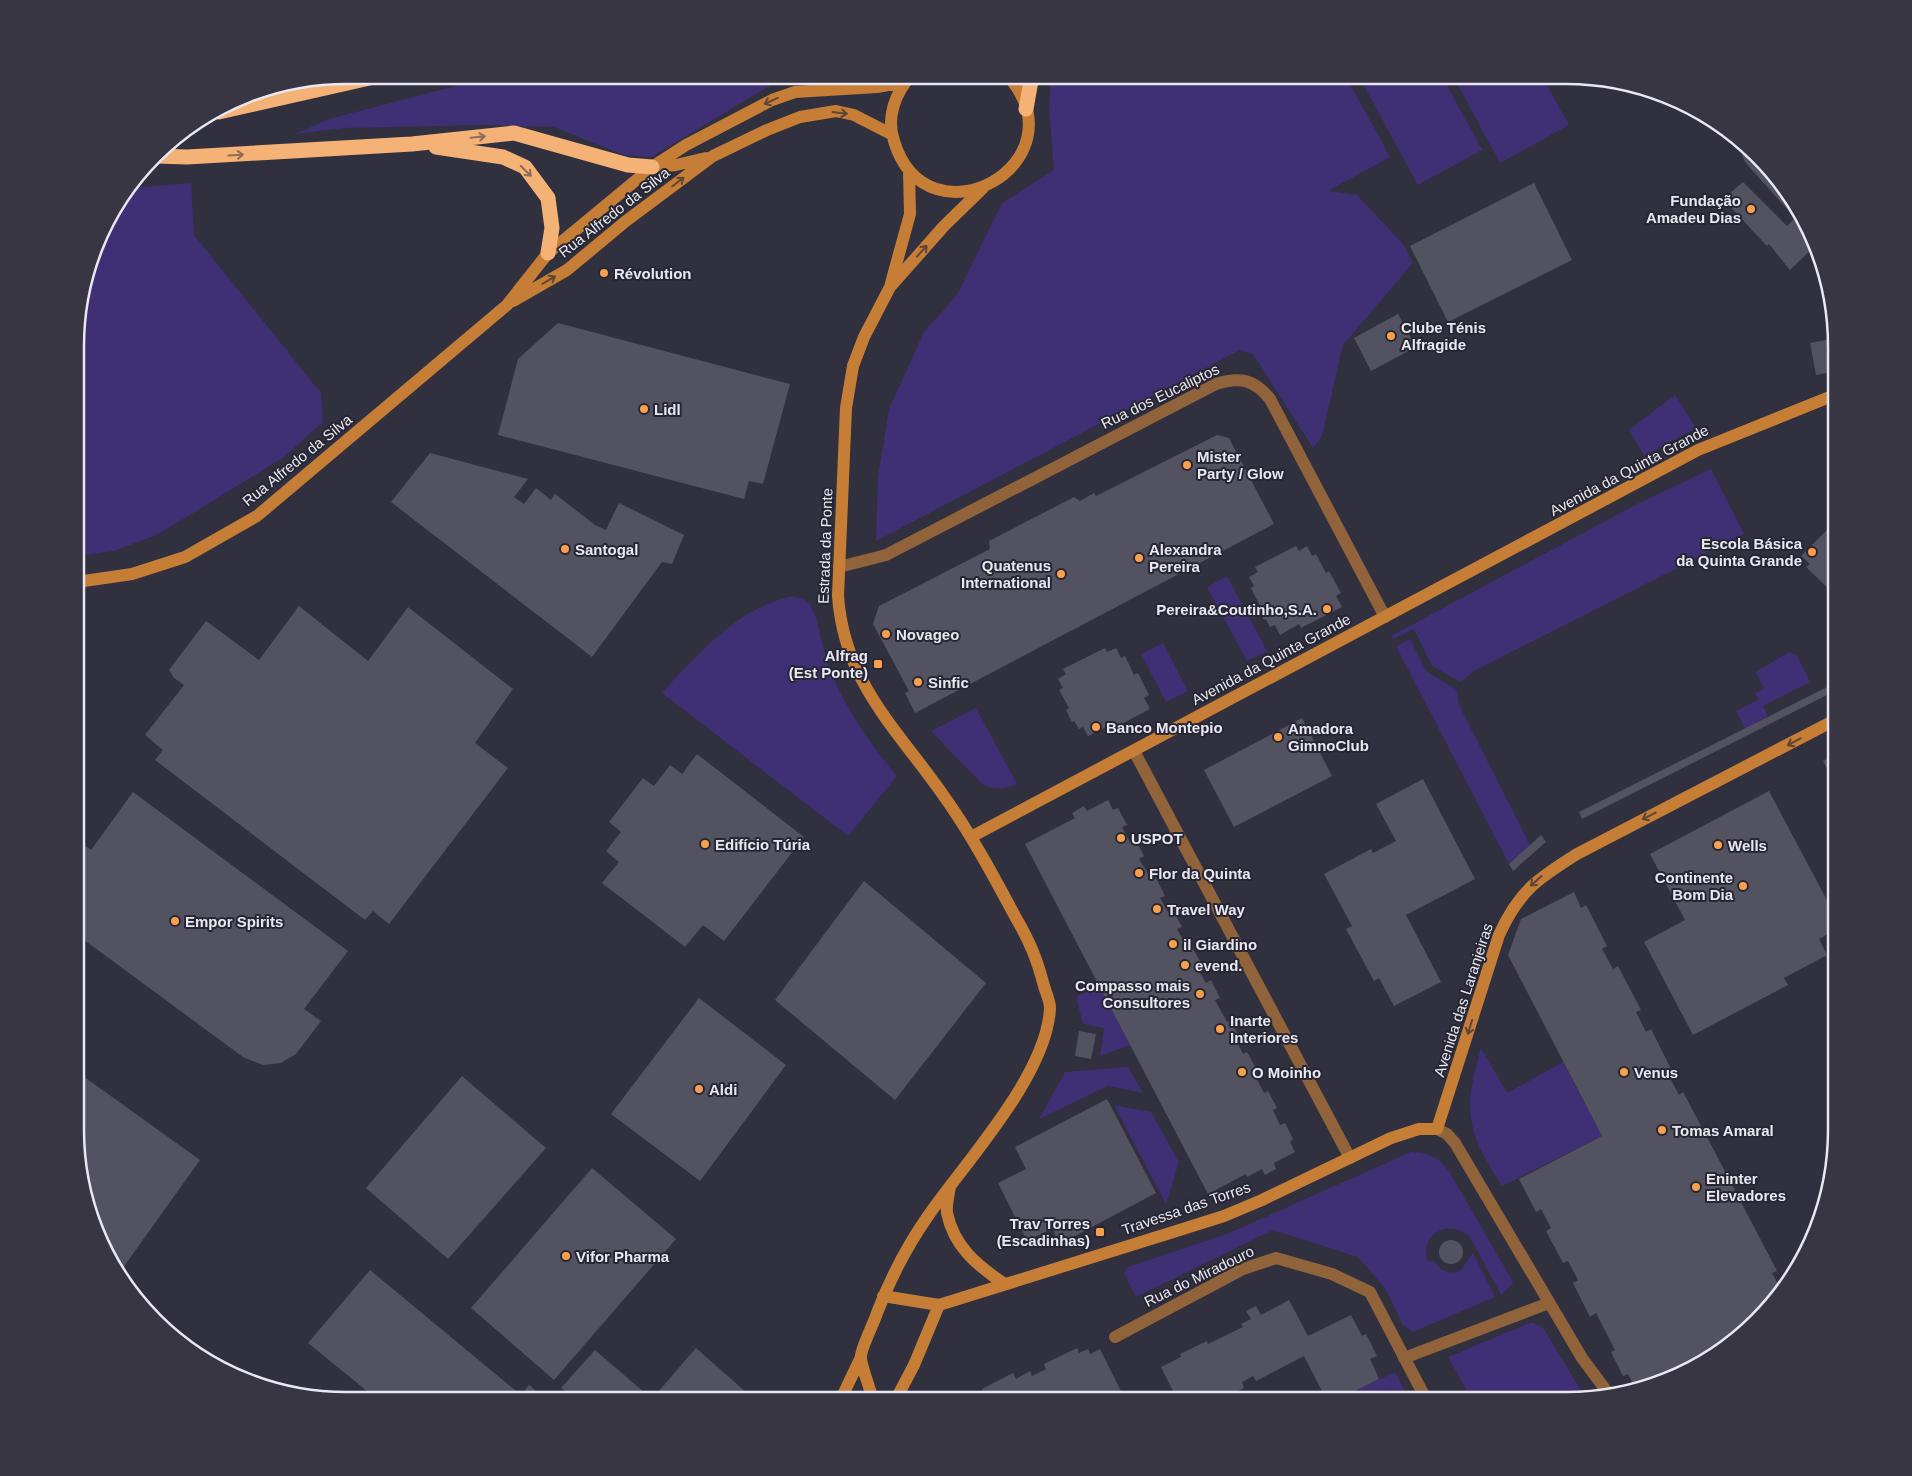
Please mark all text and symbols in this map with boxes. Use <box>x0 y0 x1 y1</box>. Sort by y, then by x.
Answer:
one-way arrow <box>764 96 779 106</box>
one-way arrow <box>832 108 848 118</box>
one-way arrow <box>470 132 486 142</box>
one-way arrow <box>228 150 244 159</box>
street label: Rua Alfredo da Silva <box>555 163 673 261</box>
one-way arrow <box>520 165 532 177</box>
one-way arrow <box>671 177 685 187</box>
place label: Fundação Amadeu Dias <box>1646 192 1741 226</box>
marker: Fundação Amadeu Dias <box>1745 203 1757 215</box>
one-way arrow <box>916 244 928 257</box>
place label: Révolution <box>614 265 692 282</box>
marker: Révolution <box>598 267 610 279</box>
one-way arrow <box>541 275 556 285</box>
place label: Clube Ténis Alfragide <box>1401 319 1486 353</box>
marker: Clube Ténis Alfragide <box>1385 330 1397 342</box>
street label: Rua dos Eucaliptos <box>1098 360 1222 432</box>
place label: Lidl <box>654 401 681 418</box>
marker: Lidl <box>638 403 650 415</box>
street label: Rua Alfredo da Silva <box>239 410 356 509</box>
street label: Avenida da Quinta Grande <box>1547 421 1711 519</box>
place label: Mister Party / Glow <box>1197 448 1284 482</box>
marker: Mister Party / Glow <box>1181 459 1193 471</box>
street label: Estrada da Ponte <box>814 488 836 604</box>
place label: Escola Básica da Quinta Grande <box>1676 535 1803 569</box>
place label: Santogal <box>575 541 638 558</box>
place label: Alexandra Pereira <box>1149 541 1222 575</box>
marker: Santogal <box>559 543 571 555</box>
marker: Escola Básica da Quinta Grande <box>1806 546 1818 558</box>
marker: Alexandra Pereira <box>1133 552 1145 564</box>
place label: Quatenus International <box>961 557 1051 591</box>
marker: Quatenus International <box>1055 568 1067 580</box>
place label: Pereira&Coutinho,S.A. <box>1156 601 1317 618</box>
marker: Pereira&Coutinho,S.A. <box>1321 603 1333 615</box>
street label: Avenida da Quinta Grande <box>1189 610 1353 708</box>
place label: Novageo <box>896 626 959 643</box>
marker: Novageo <box>880 628 892 640</box>
place label: Alfrag (Est Ponte) <box>789 647 868 681</box>
marker: Alfrag (Est Ponte) <box>872 658 884 670</box>
place label: Sinfic <box>928 674 969 691</box>
marker: Sinfic <box>912 676 924 688</box>
place label: Banco Montepio <box>1106 719 1223 736</box>
place label: Amadora GimnoClub <box>1288 720 1369 754</box>
marker: Banco Montepio <box>1090 721 1102 733</box>
marker: Amadora GimnoClub <box>1272 731 1284 743</box>
one-way arrow <box>1786 737 1801 747</box>
one-way arrow <box>1642 811 1657 821</box>
place label: USPOT <box>1131 830 1183 847</box>
marker: USPOT <box>1115 832 1127 844</box>
place label: Edifício Túria <box>715 836 811 853</box>
place label: Wells <box>1728 837 1767 854</box>
marker: Edifício Túria <box>699 838 711 850</box>
marker: Wells <box>1712 839 1724 851</box>
place label: Flor da Quinta <box>1149 865 1251 882</box>
marker: Flor da Quinta <box>1133 867 1145 879</box>
place label: Continente Bom Dia <box>1655 869 1734 903</box>
one-way arrow <box>1530 875 1543 887</box>
marker: Continente Bom Dia <box>1737 880 1749 892</box>
place label: Travel Way <box>1167 901 1245 918</box>
marker: Travel Way <box>1151 903 1163 915</box>
place label: Empor Spirits <box>185 913 283 930</box>
marker: Empor Spirits <box>169 915 181 927</box>
street label: Avenida das Laranjeiras <box>1430 921 1496 1079</box>
place label: il Giardino <box>1183 936 1257 953</box>
marker: il Giardino <box>1167 938 1179 950</box>
place label: evend. <box>1195 957 1243 974</box>
marker: evend. <box>1179 959 1191 971</box>
place label: Compasso mais Consultores <box>1075 977 1190 1011</box>
marker: Compasso mais Consultores <box>1194 988 1206 1000</box>
place label: Inarte Interiores <box>1230 1012 1298 1046</box>
one-way arrow <box>1465 1019 1475 1035</box>
marker: Inarte Interiores <box>1214 1023 1226 1035</box>
place label: O Moinho <box>1252 1064 1321 1081</box>
place label: Venus <box>1634 1064 1678 1081</box>
marker: O Moinho <box>1236 1066 1248 1078</box>
marker: Venus <box>1618 1066 1630 1078</box>
place label: Aldi <box>709 1081 737 1098</box>
marker: Aldi <box>693 1083 705 1095</box>
place label: Tomas Amaral <box>1672 1122 1774 1139</box>
marker: Tomas Amaral <box>1656 1124 1668 1136</box>
place label: Eninter Elevadores <box>1706 1170 1786 1204</box>
street label: Travessa das Torres <box>1119 1178 1253 1238</box>
marker: Eninter Elevadores <box>1690 1181 1702 1193</box>
place label: Trav Torres (Escadinhas) <box>997 1215 1090 1249</box>
marker: Trav Torres (Escadinhas) <box>1094 1226 1106 1238</box>
street label: Rua do Miradouro <box>1141 1242 1257 1310</box>
place label: Vifor Pharma <box>576 1248 670 1265</box>
marker: Vifor Pharma <box>560 1250 572 1262</box>

